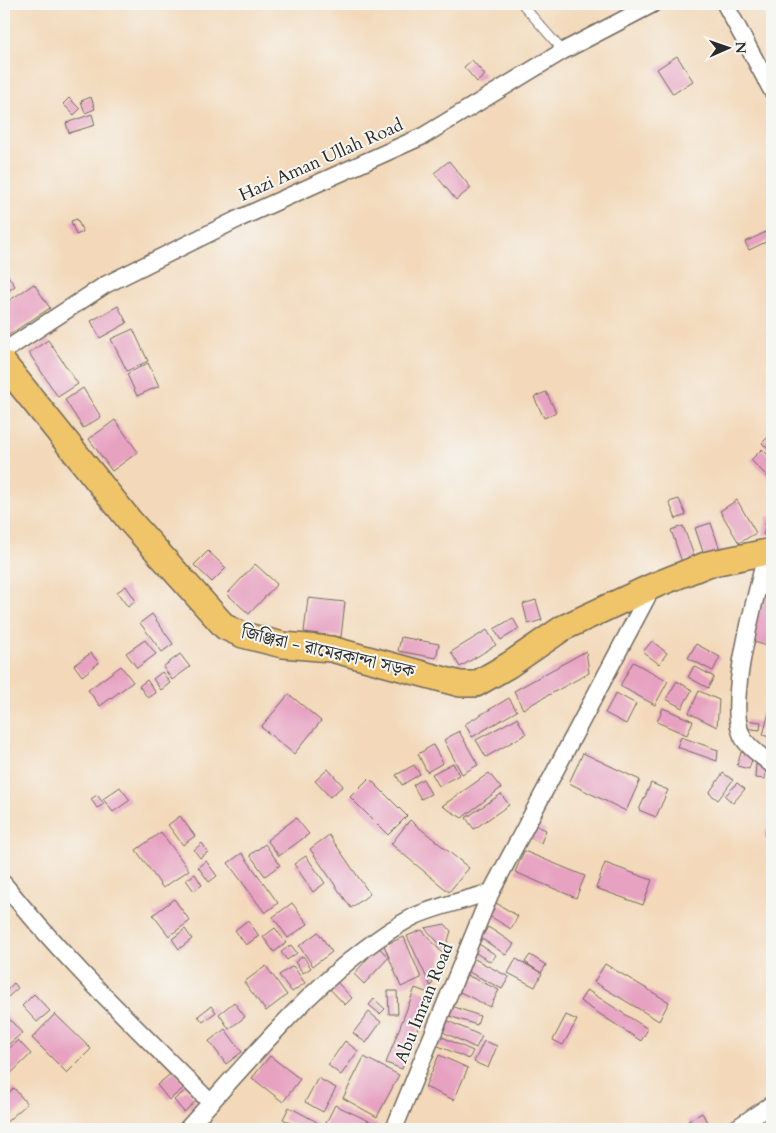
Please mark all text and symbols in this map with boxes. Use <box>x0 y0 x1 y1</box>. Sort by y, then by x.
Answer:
north arrow <box>704 22 754 72</box>
text: N <box>731 41 750 54</box>
street label: Hazi Aman Ullah Road <box>235 112 408 208</box>
street label: জিঞ্জিরা - রামেরকান্দা সড়ক <box>238 620 418 684</box>
street label: Abu Imran Road <box>389 939 460 1067</box>

